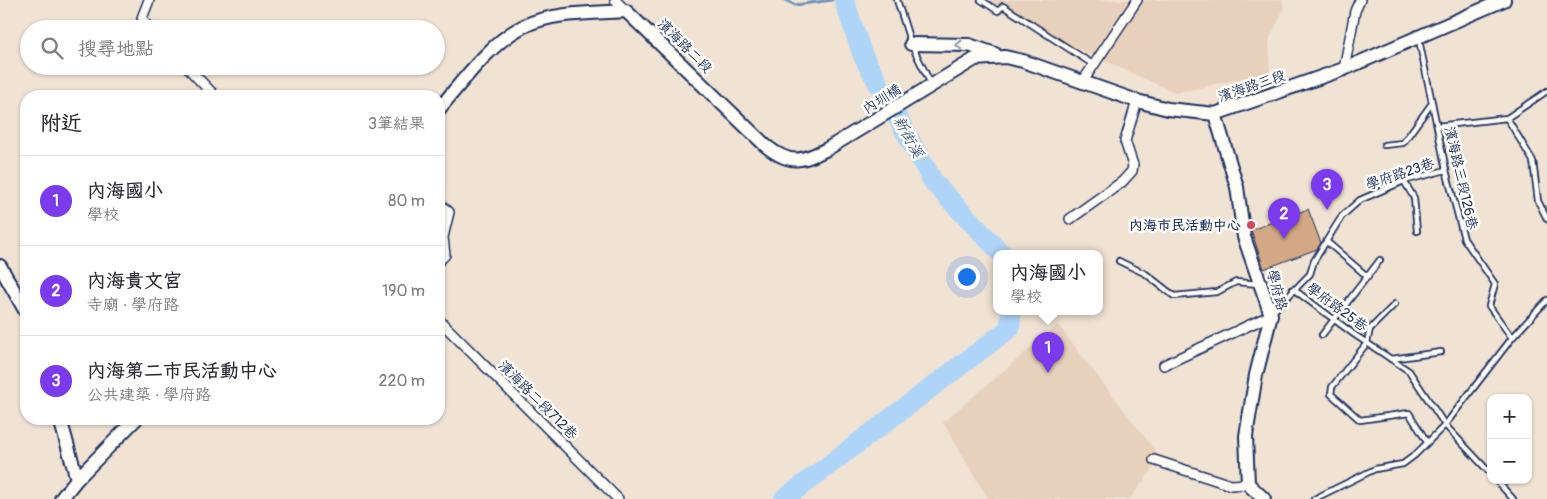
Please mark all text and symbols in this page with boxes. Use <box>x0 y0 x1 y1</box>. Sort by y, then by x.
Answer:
street label: 濱海路二段 <box>654 15 716 77</box>
search box <box>20 20 445 75</box>
icon: search <box>38 34 66 62</box>
text: 搜尋地點 <box>78 37 154 61</box>
one-way arrow <box>955 40 962 50</box>
street label: 濱海路三段 <box>1216 67 1288 105</box>
street label: 內圳橋 <box>860 81 904 117</box>
text: 附近 <box>40 110 82 137</box>
water label: 新街溪 <box>889 113 928 162</box>
text: 3筆結果 <box>368 114 425 134</box>
street label: 濱海路三段126巷 <box>1441 125 1481 232</box>
street label: 學府路23巷 <box>1364 154 1437 194</box>
pin: 3 <box>1311 169 1343 210</box>
text: 内海國小 <box>87 179 163 203</box>
text: 1 <box>53 191 59 211</box>
text: 80 m <box>388 191 425 211</box>
pin: 2 <box>1268 198 1300 239</box>
text: 學校 <box>87 205 119 225</box>
place label: 內海市民活動中心 <box>1129 217 1241 234</box>
marker: 內海市民活動中心 <box>1245 219 1257 231</box>
popup <box>993 250 1103 315</box>
text: 内海國小 <box>1010 261 1086 285</box>
your location <box>954 264 980 290</box>
street label: 學府路 <box>1263 268 1291 312</box>
text: 內海貴文宮 <box>87 269 182 293</box>
street label: 學府路25巷 <box>1303 279 1372 335</box>
text: 2 <box>52 281 60 301</box>
text: 190 m <box>382 281 425 301</box>
text: 學校 <box>1010 287 1042 307</box>
text: 寺廟 · 學府路 <box>87 295 179 315</box>
pin: 1 <box>1032 332 1064 373</box>
street label: 濱海路二段712巷 <box>495 357 582 444</box>
text: 內海第二市民活動中心 <box>87 359 277 383</box>
text: 3 <box>52 371 60 391</box>
text: 220 m <box>379 371 425 391</box>
text: 公共建築 · 學府路 <box>87 385 211 405</box>
map controls <box>1487 394 1532 484</box>
button: + <box>1487 394 1532 439</box>
button: − <box>1487 439 1532 484</box>

